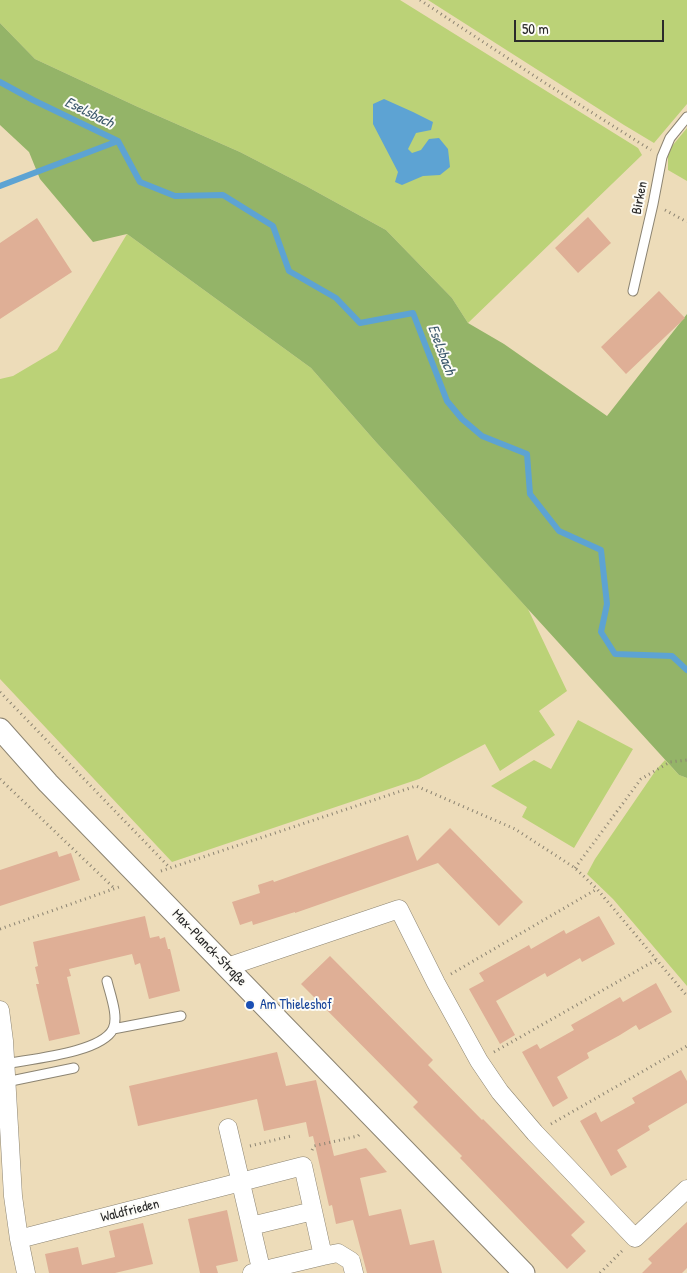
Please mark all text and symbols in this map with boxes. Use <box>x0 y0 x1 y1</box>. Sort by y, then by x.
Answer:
scale bar <box>517 10 667 42</box>
text: 50 m <box>522 18 549 39</box>
water label: Eselsbach <box>62 93 116 133</box>
street label: Birken <box>629 180 651 216</box>
water label: Eselsbach <box>423 322 459 378</box>
street label: Max-Planck-Straße <box>168 906 250 990</box>
place label: Am Thieleshof <box>260 997 332 1013</box>
marker: Am Thieleshof <box>244 999 256 1011</box>
street label: Waldfrieden <box>99 1196 161 1226</box>

